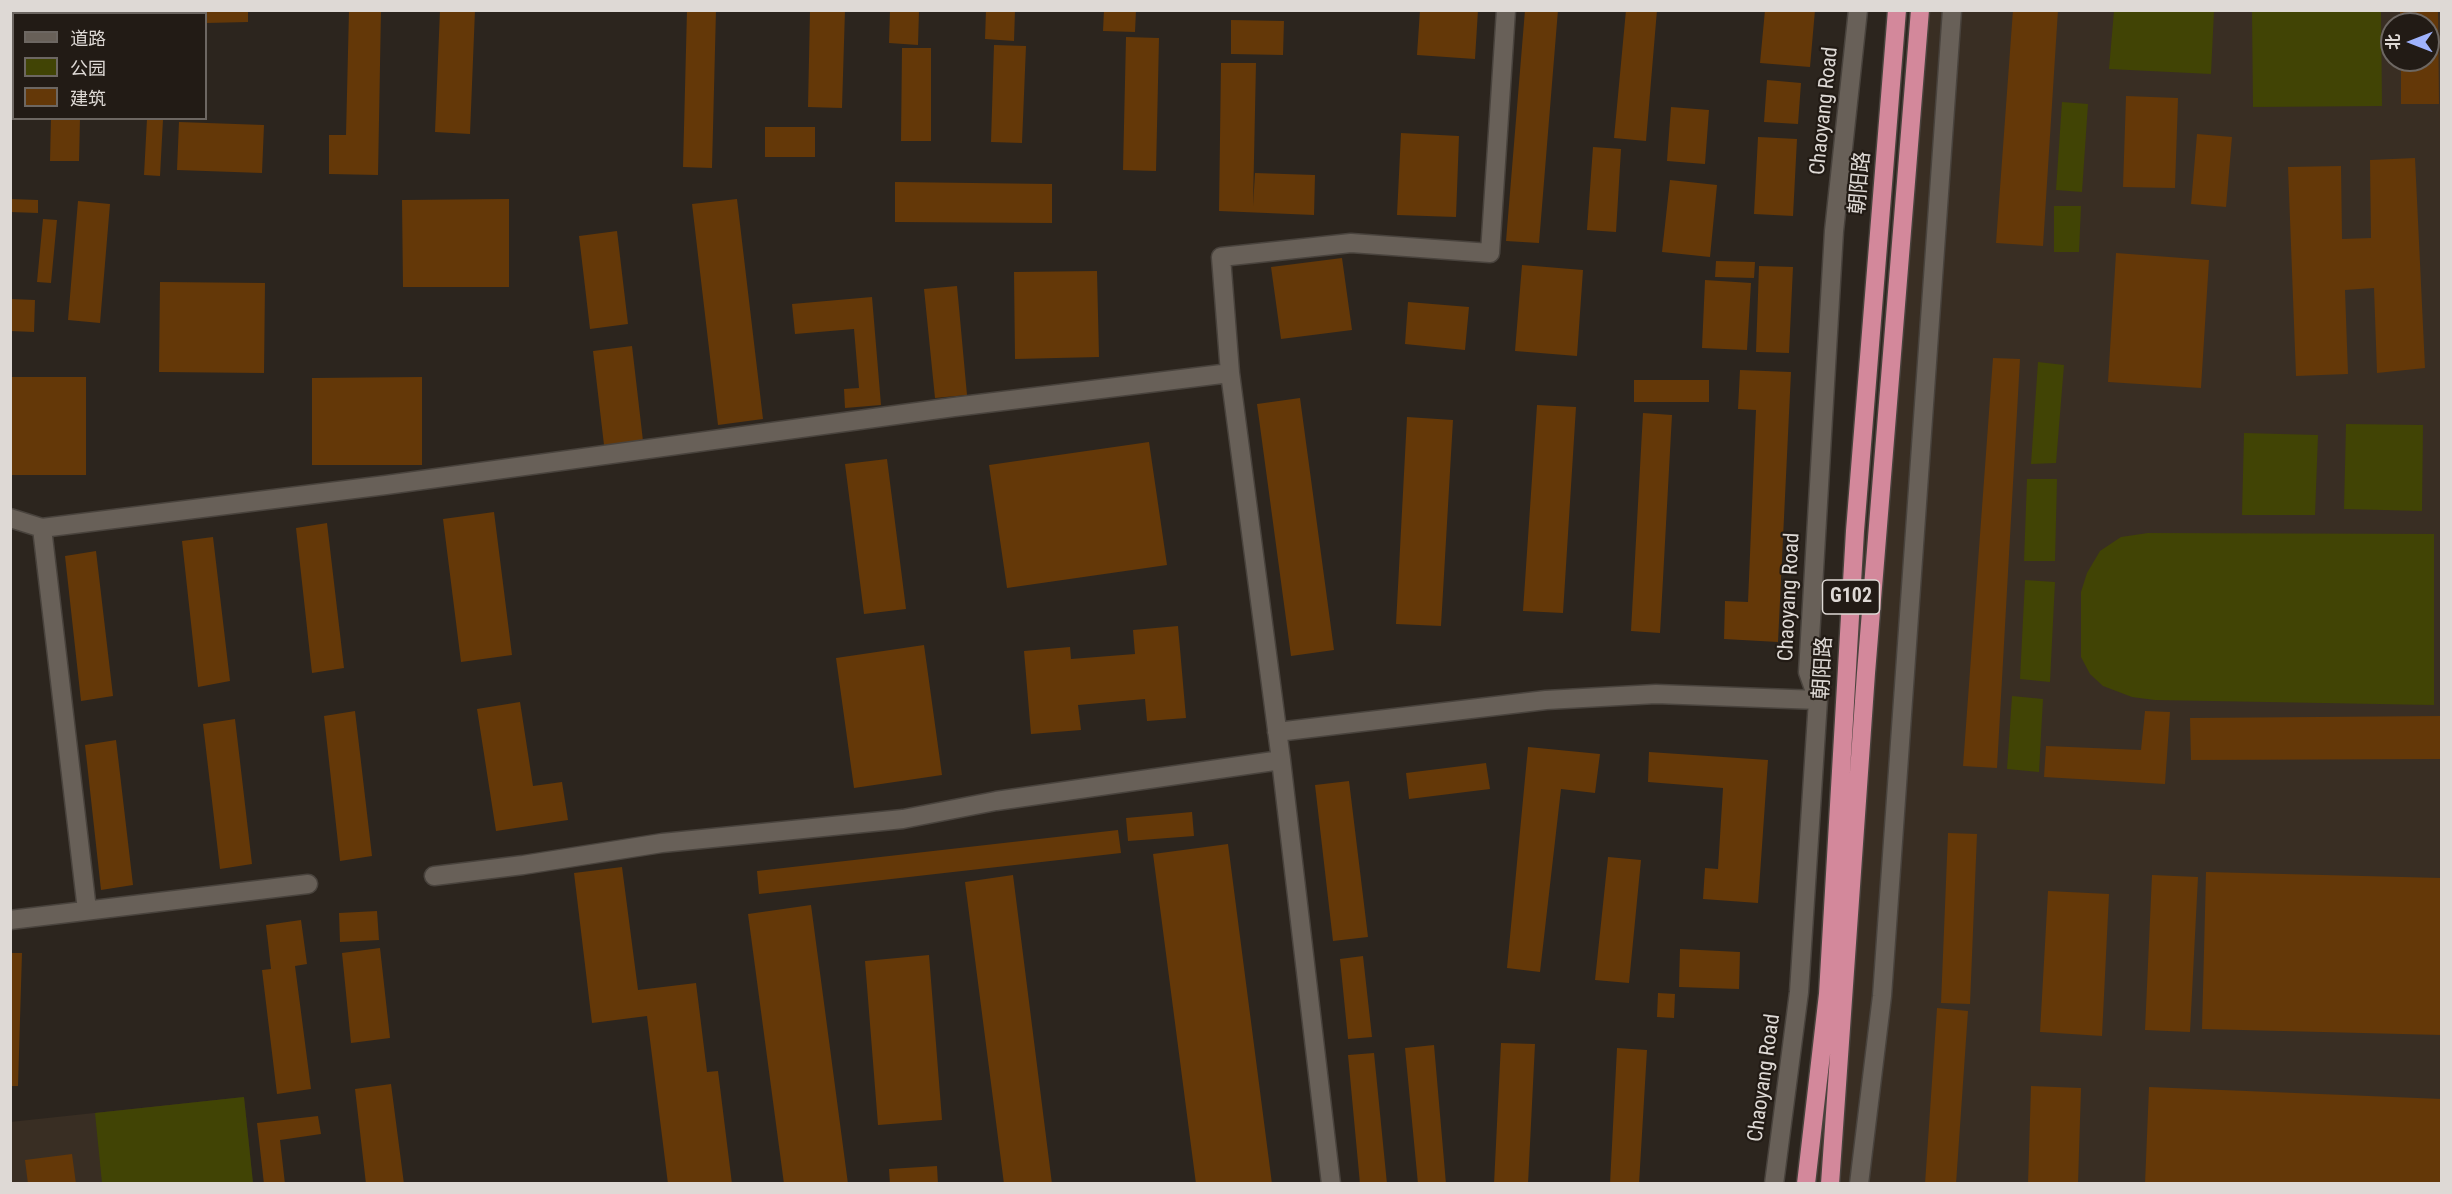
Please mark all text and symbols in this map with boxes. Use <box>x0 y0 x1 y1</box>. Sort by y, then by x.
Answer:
legend <box>12 12 207 120</box>
north arrow <box>2380 12 2440 72</box>
text: 道路 <box>70 28 106 49</box>
text: 北 <box>2384 34 2403 50</box>
street label: Chaoyang Road <box>1806 46 1844 176</box>
text: 公园 <box>70 58 106 79</box>
text: 建筑 <box>70 88 106 109</box>
street label: 朝阳路 <box>1846 151 1876 215</box>
street label: Chaoyang Road <box>1774 532 1806 662</box>
road number: G102 <box>1822 580 1880 614</box>
street label: 朝阳路 <box>1810 636 1838 700</box>
street label: Chaoyang Road <box>1744 1013 1786 1143</box>

